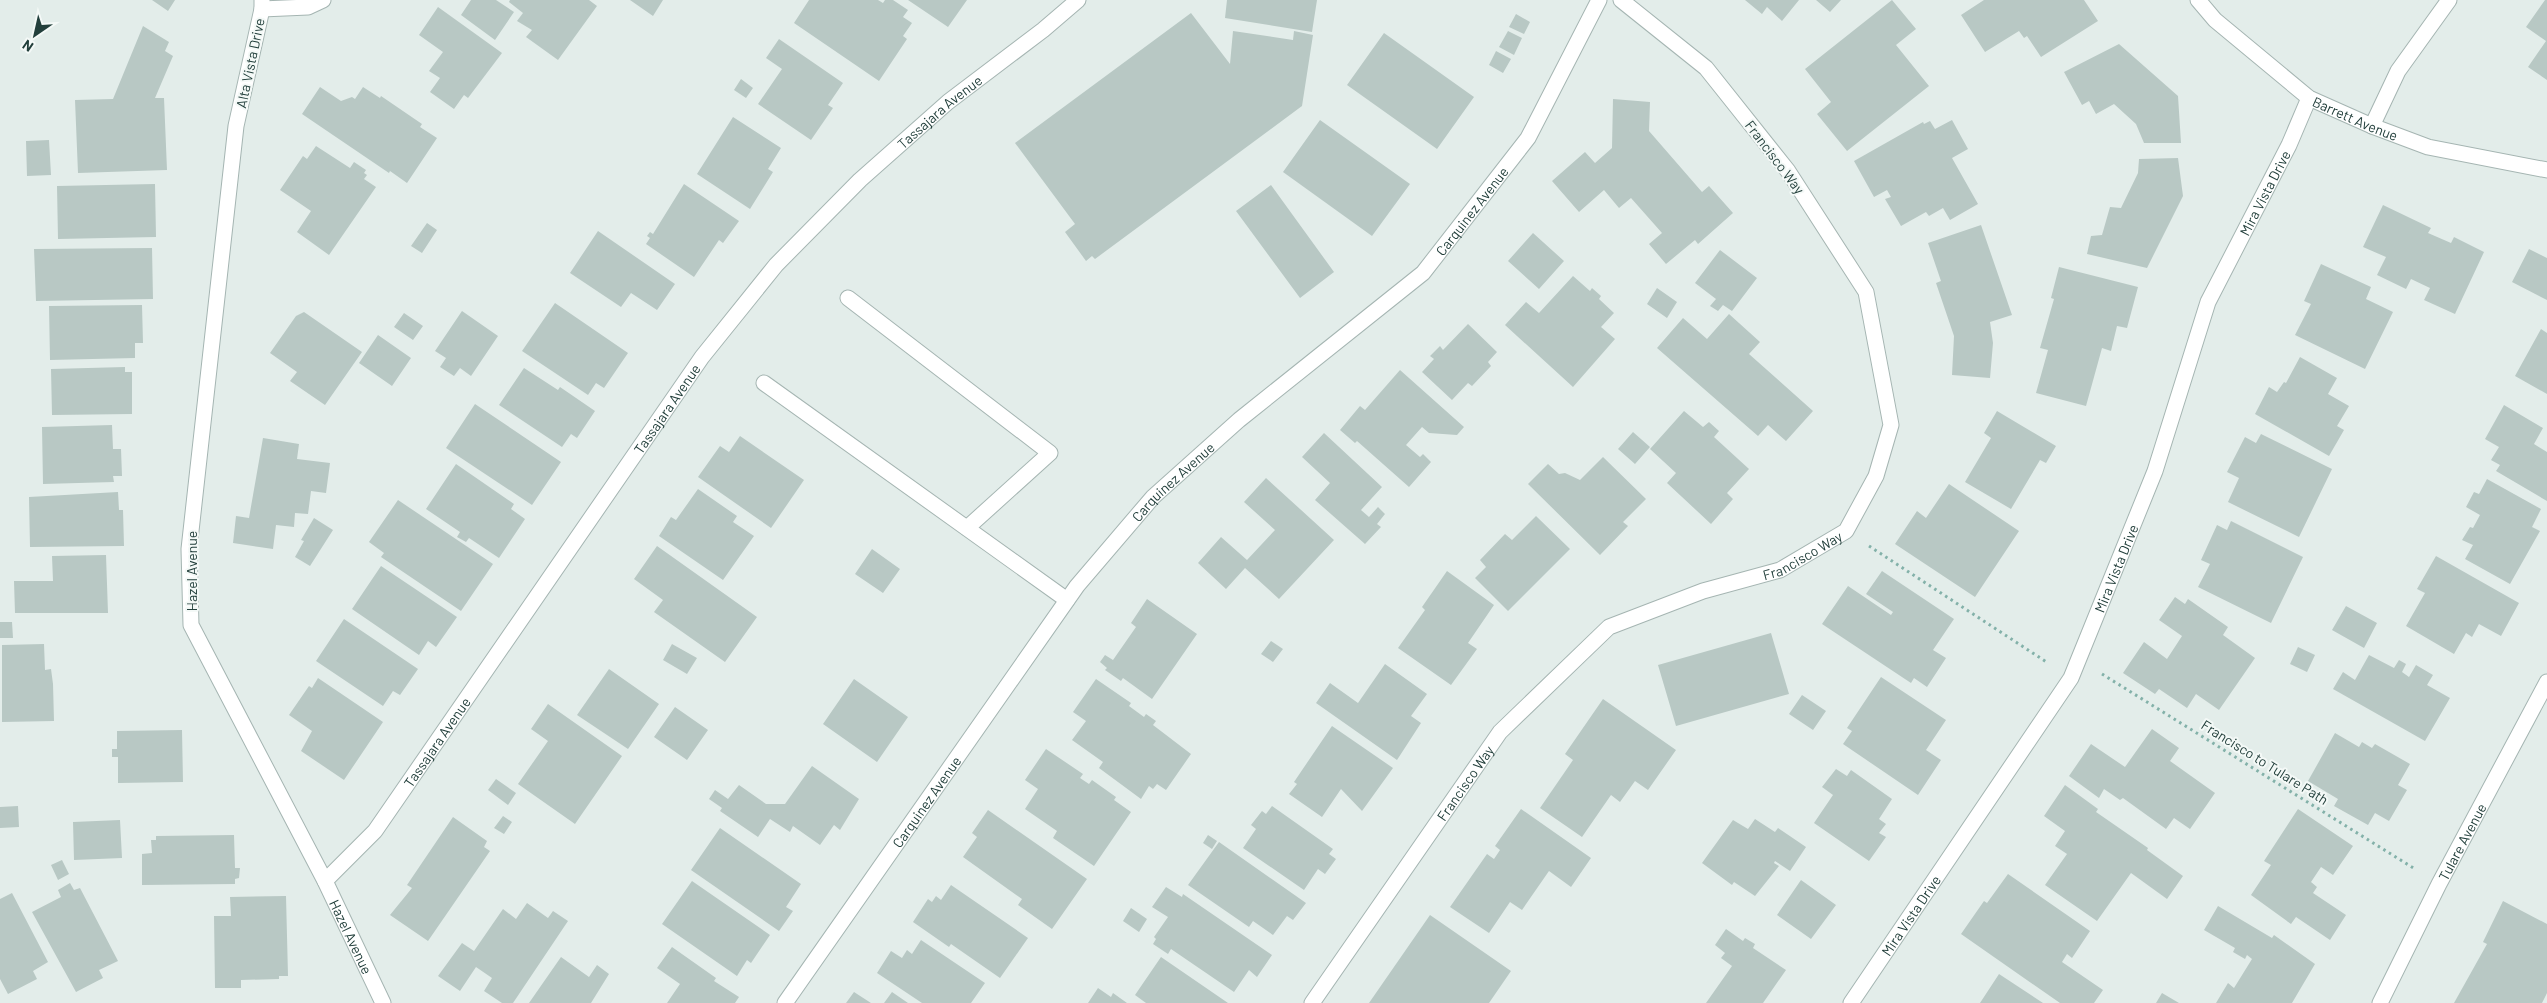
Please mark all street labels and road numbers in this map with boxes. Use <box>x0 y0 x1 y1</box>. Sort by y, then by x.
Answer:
street label: Alta Vista Drive <box>232 16 268 110</box>
street label: Tassajara Avenue <box>893 71 985 152</box>
street label: Barrett Avenue <box>2310 92 2400 143</box>
street label: Francisco Way <box>1742 117 1809 198</box>
street label: Mira Vista Drive <box>2235 147 2293 238</box>
street label: Carquinez Avenue <box>1432 163 1511 258</box>
street label: Tassajara Avenue <box>630 360 703 457</box>
street label: Carquinez Avenue <box>1128 438 1217 525</box>
street label: Mira Vista Drive <box>2090 522 2141 615</box>
street label: Francisco Way <box>1761 527 1845 583</box>
street label: Hazel Avenue <box>183 531 200 611</box>
street label: Tassajara Avenue <box>400 694 473 790</box>
street label: Francisco to Tulare Path <box>2198 716 2332 808</box>
street label: Francisco Way <box>1433 741 1497 824</box>
street label: Carquinez Avenue <box>888 752 964 851</box>
street label: Tulare Avenue <box>2434 800 2489 883</box>
street label: Mira Vista Drive <box>1877 872 1944 959</box>
street label: Hazel Avenue <box>326 897 376 977</box>

